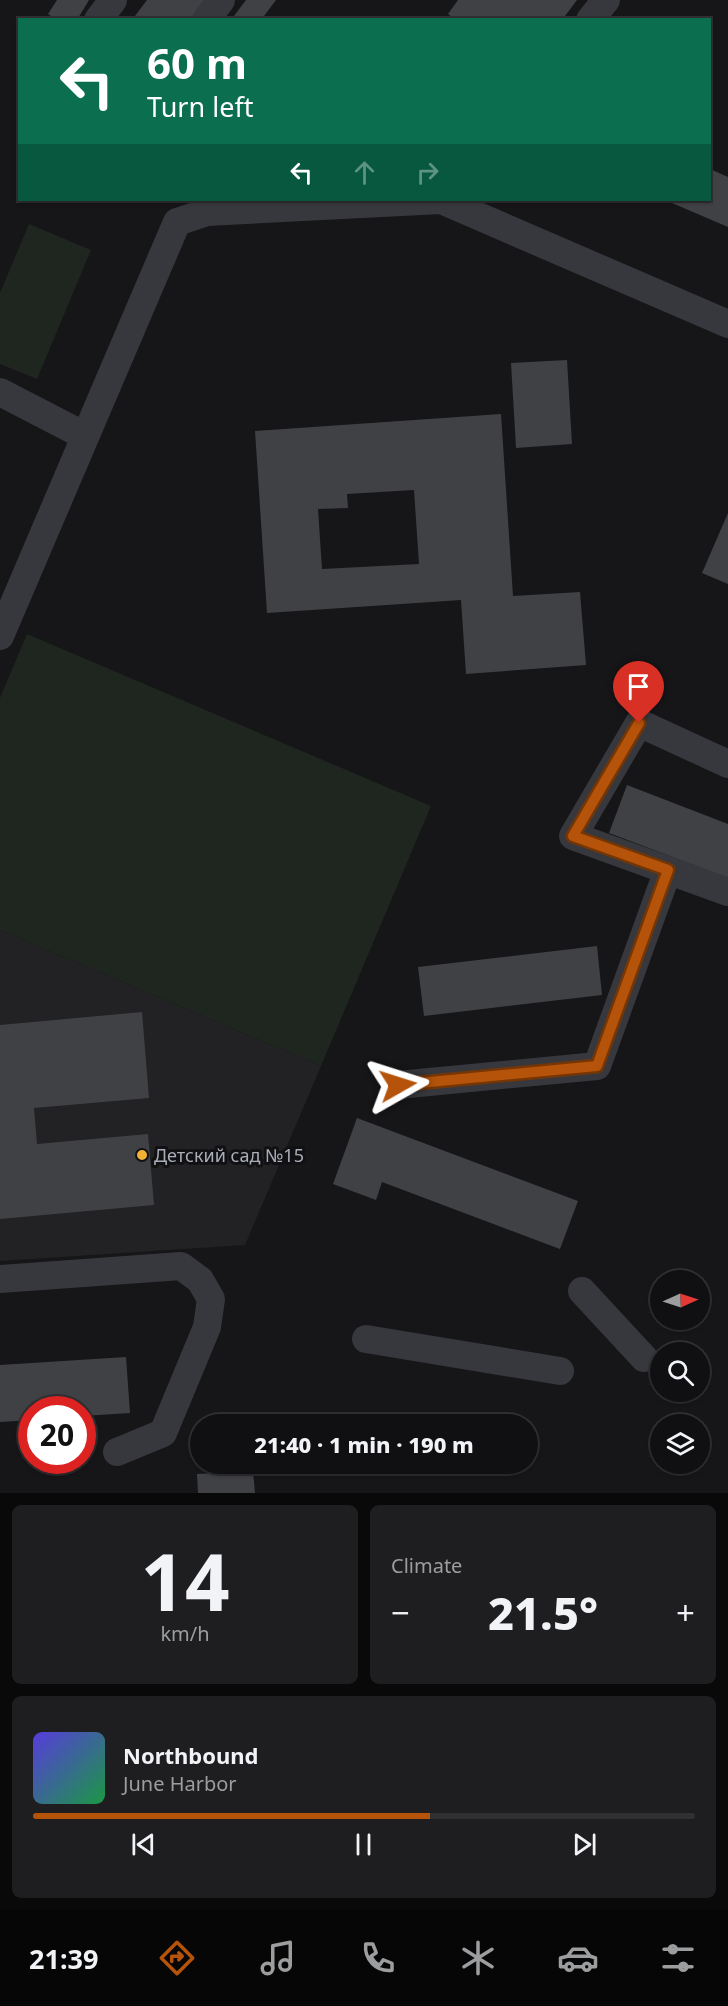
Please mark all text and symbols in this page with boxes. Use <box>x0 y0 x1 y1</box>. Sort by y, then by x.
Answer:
text: 60 m <box>147 34 247 91</box>
icon: left <box>48 42 126 120</box>
text: Turn left <box>147 88 253 125</box>
icon: left <box>285 156 318 189</box>
icon: ahead <box>348 156 381 189</box>
icon: right <box>411 156 444 189</box>
pin <box>613 661 664 723</box>
icon: arrive <box>622 670 655 703</box>
position arrow <box>366 1053 430 1117</box>
place label: Детский сад №15 <box>154 1143 304 1167</box>
marker: Детский сад №15 <box>135 1148 149 1162</box>
north arrow <box>650 1270 710 1330</box>
map controls <box>650 1270 710 1474</box>
button: search <box>650 1342 710 1402</box>
speed limit sign: 20 <box>18 1396 96 1474</box>
button: layers <box>650 1414 710 1474</box>
text: 21:40 · 1 min · 190 m <box>254 1429 474 1459</box>
text: 14 <box>140 1528 230 1634</box>
text: Climate <box>391 1552 462 1579</box>
text: 21.5° <box>488 1582 598 1643</box>
text: − <box>391 1590 410 1635</box>
text: + <box>676 1590 695 1635</box>
text: km/h <box>160 1620 210 1647</box>
text: Northbound <box>123 1740 258 1770</box>
text: June Harbor <box>123 1770 237 1797</box>
icon: previous <box>127 1828 160 1861</box>
icon: pause <box>347 1828 380 1861</box>
icon: next <box>568 1828 601 1861</box>
icon: directions <box>156 1937 198 1979</box>
icon: music <box>257 1937 299 1979</box>
icon: phone <box>357 1937 399 1979</box>
icon: climate <box>457 1937 499 1979</box>
icon: car <box>557 1937 599 1979</box>
icon: filters <box>657 1937 699 1979</box>
text: 21:39 <box>29 1940 98 1977</box>

